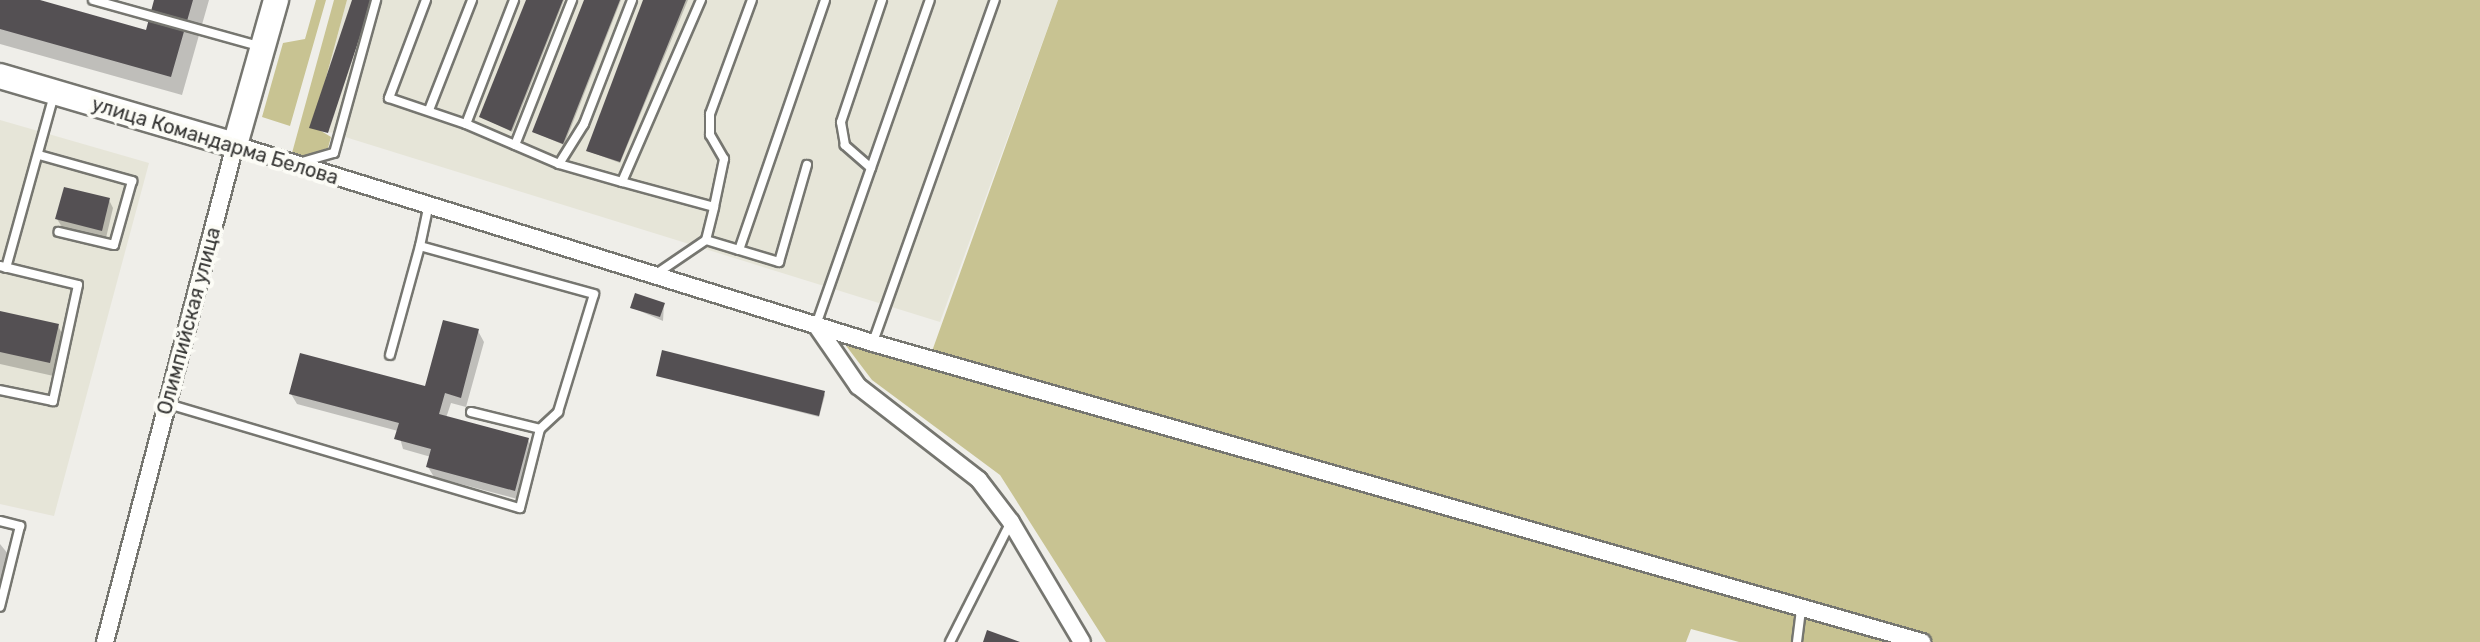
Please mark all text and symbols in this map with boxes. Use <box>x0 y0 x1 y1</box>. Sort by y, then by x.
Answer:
street label: улица Командарма Белова <box>89 92 341 190</box>
street label: Олимпийская улица <box>152 225 226 417</box>

